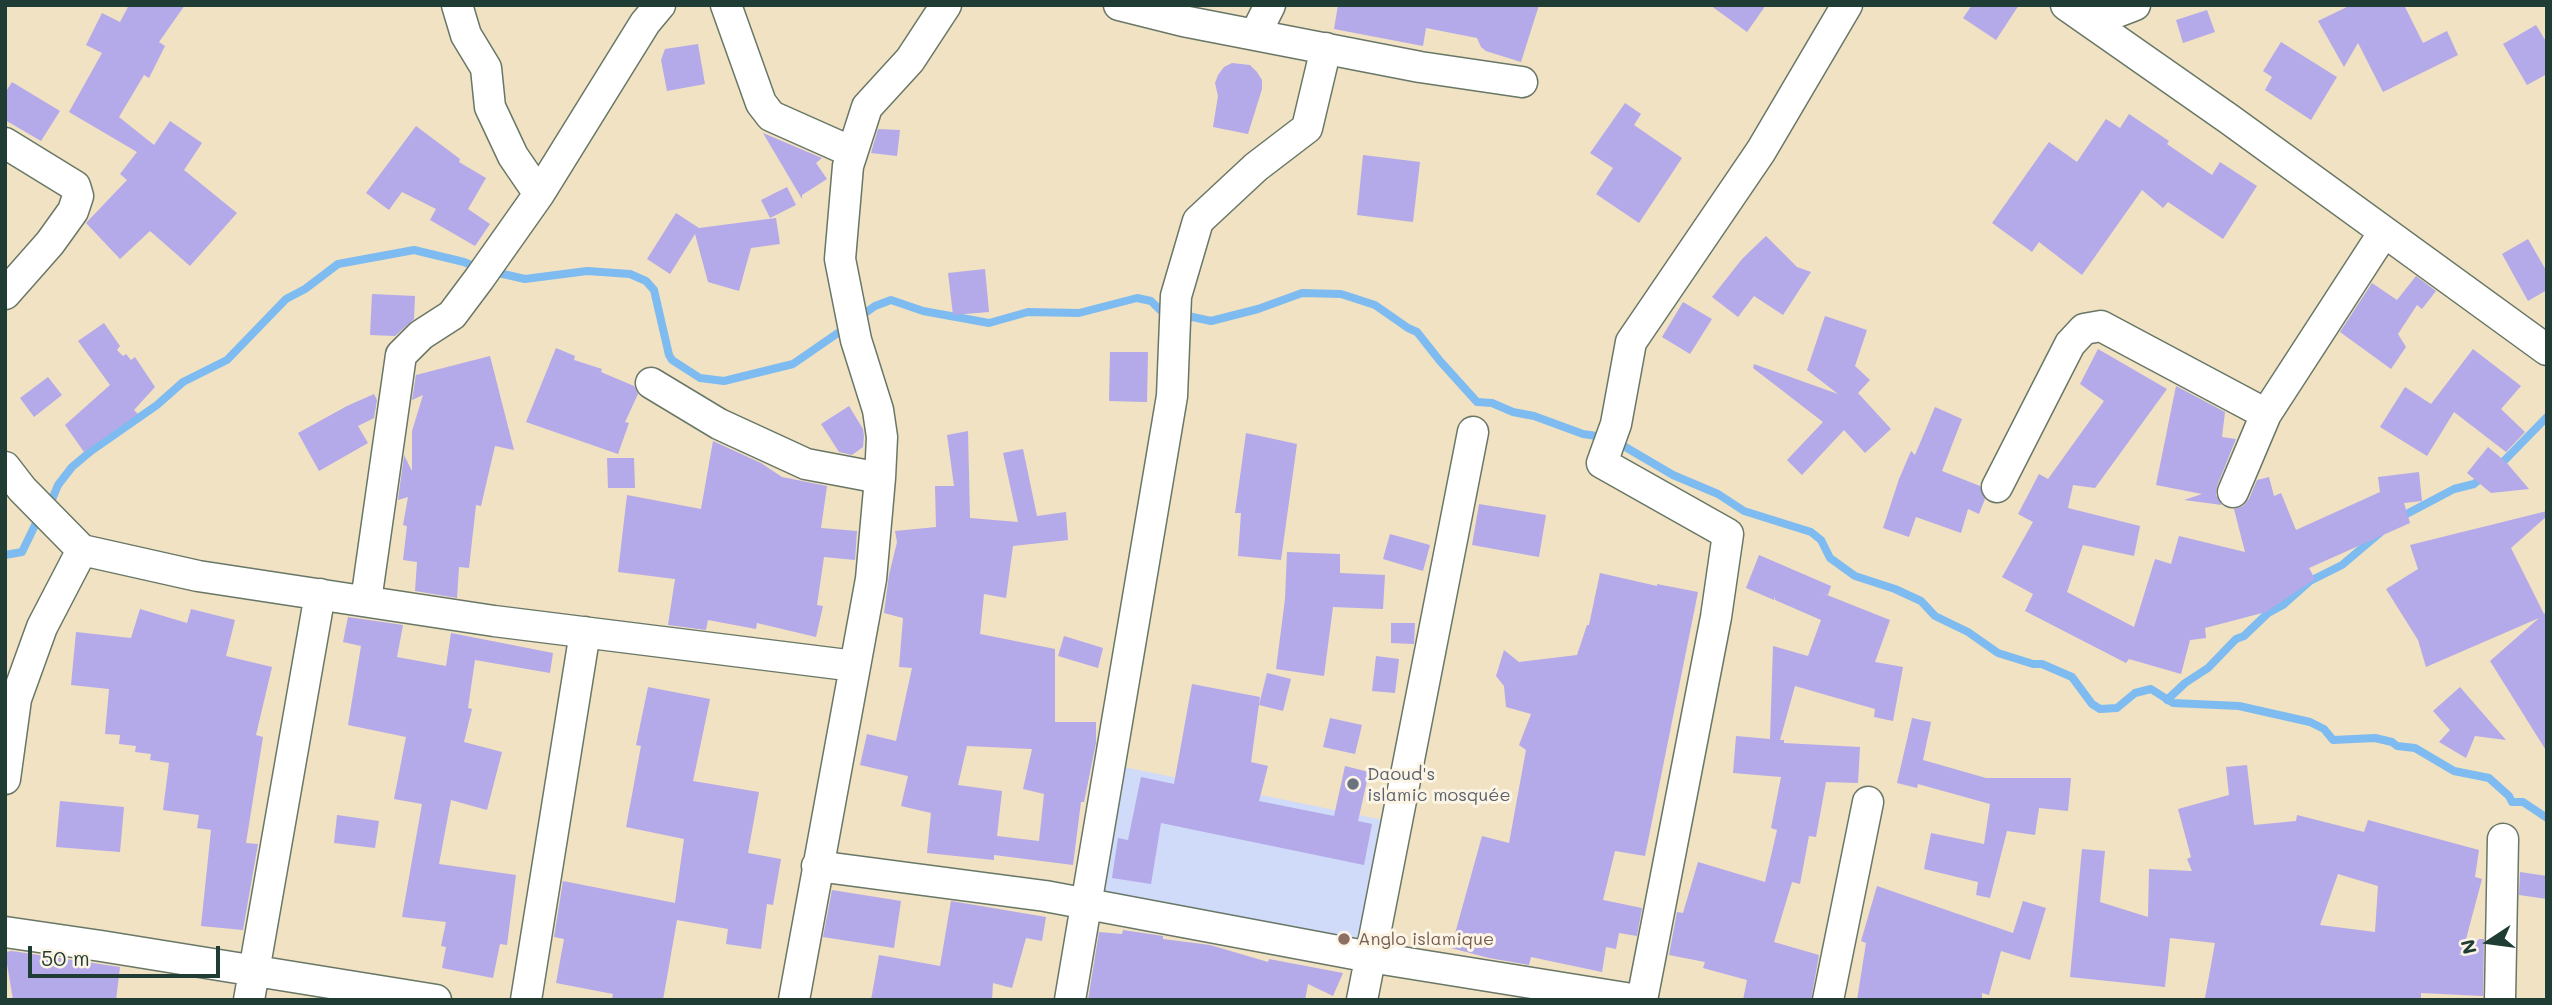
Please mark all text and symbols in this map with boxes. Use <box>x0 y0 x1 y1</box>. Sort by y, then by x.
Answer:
place label: Daoud's islamic mosquée <box>1367 763 1511 806</box>
marker: Daoud's islamic mosquée <box>1345 776 1361 792</box>
north arrow <box>2454 907 2524 977</box>
place label: Anglo islamique <box>1358 928 1494 950</box>
marker: Anglo islamique <box>1336 931 1352 947</box>
scale bar <box>32 932 224 976</box>
text: N <box>2454 937 2482 957</box>
text: 50 m <box>41 944 90 971</box>

